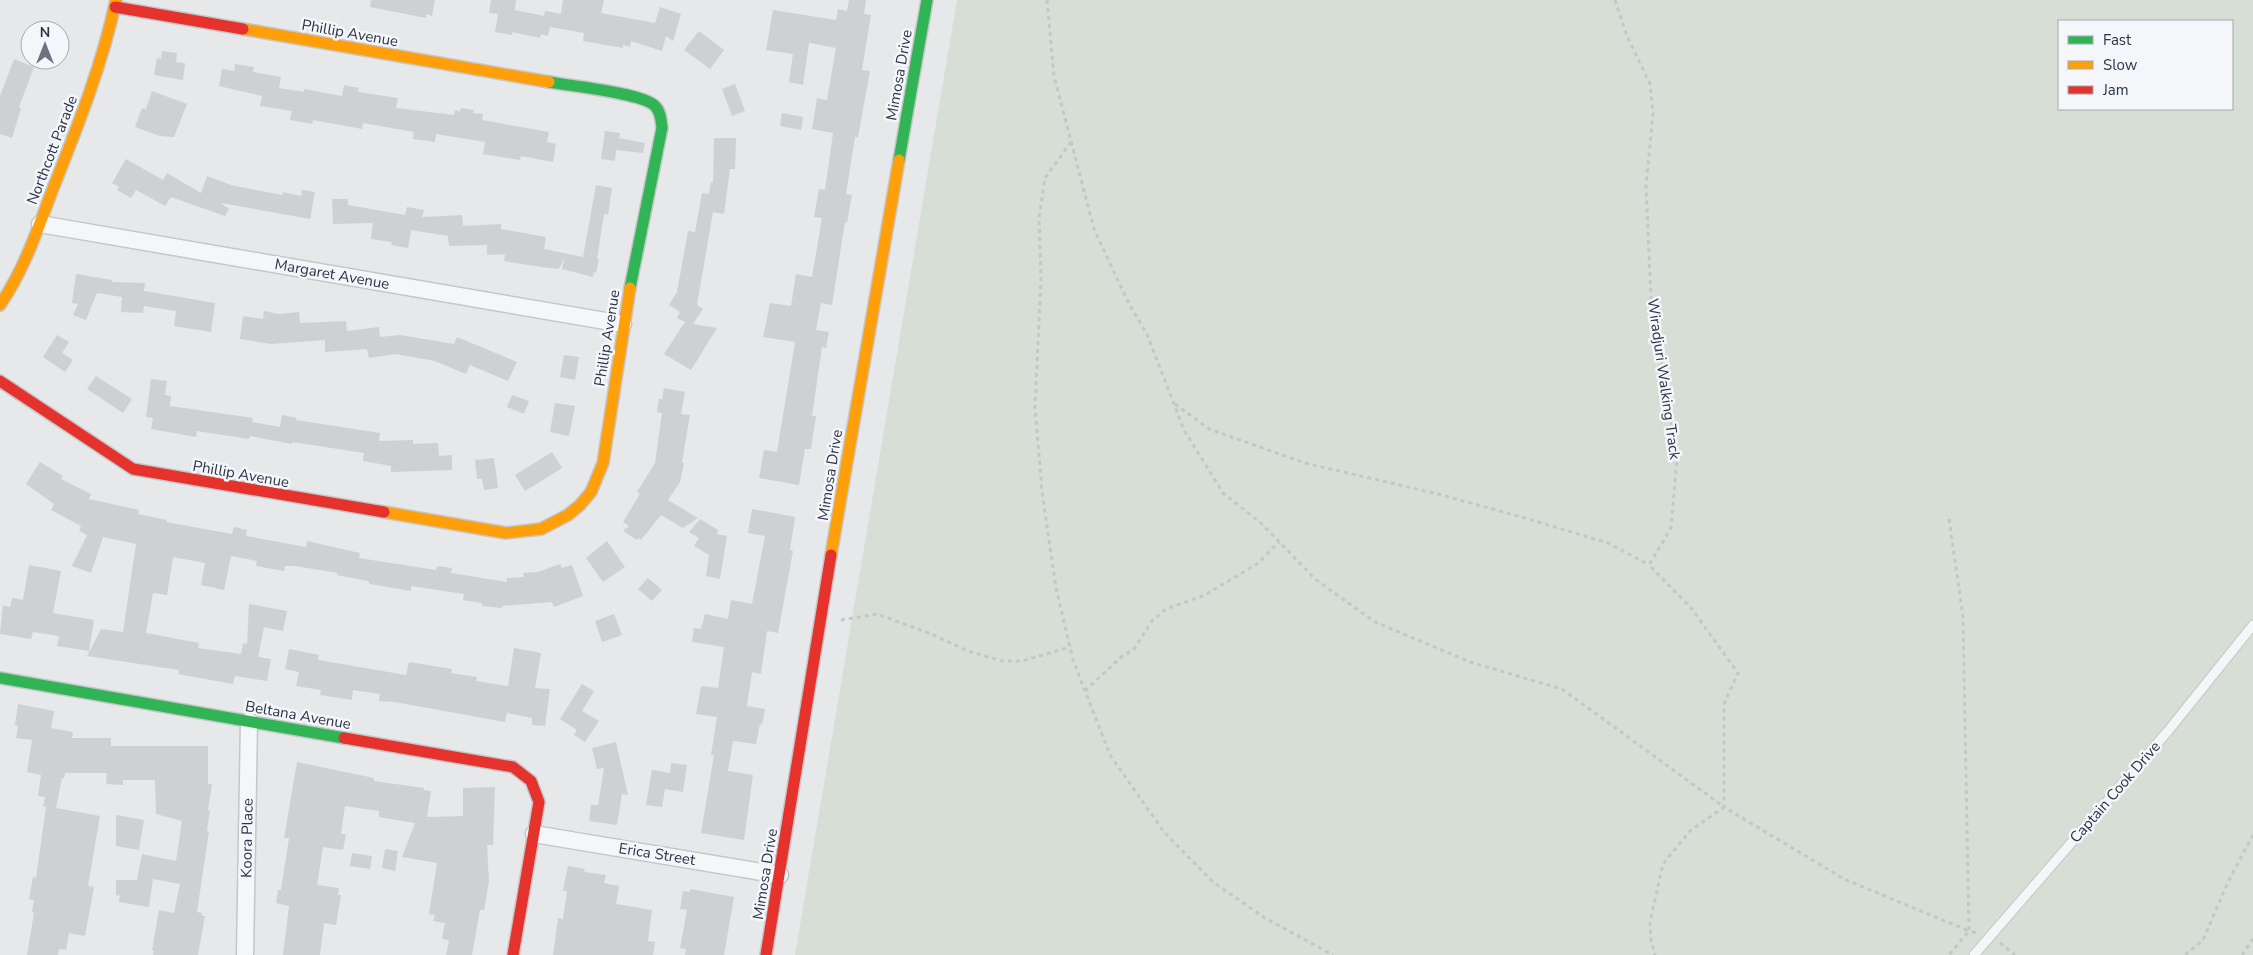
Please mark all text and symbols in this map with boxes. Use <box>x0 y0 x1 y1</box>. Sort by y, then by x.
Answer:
street label: Phillip Avenue <box>300 15 400 51</box>
north arrow <box>20 20 70 70</box>
legend <box>2058 20 2233 110</box>
text: N <box>40 23 50 42</box>
street label: Mimosa Drive <box>881 28 917 122</box>
text: Fast <box>2103 30 2132 50</box>
text: Slow <box>2103 55 2138 75</box>
text: Jam <box>2102 80 2129 100</box>
street label: Northcott Parade <box>22 93 82 207</box>
street label: Margaret Avenue <box>273 254 391 294</box>
street label: Phillip Avenue <box>589 288 625 388</box>
street label: Wiradjuri Walking Track <box>1643 297 1685 461</box>
street label: Mimosa Drive <box>813 428 847 522</box>
street label: Phillip Avenue <box>191 456 291 492</box>
street label: Beltana Avenue <box>244 696 352 734</box>
street label: Captain Cook Drive <box>2065 737 2165 847</box>
street label: Koora Place <box>236 798 258 878</box>
street label: Mimosa Drive <box>748 827 782 921</box>
street label: Erica Street <box>617 838 697 870</box>

